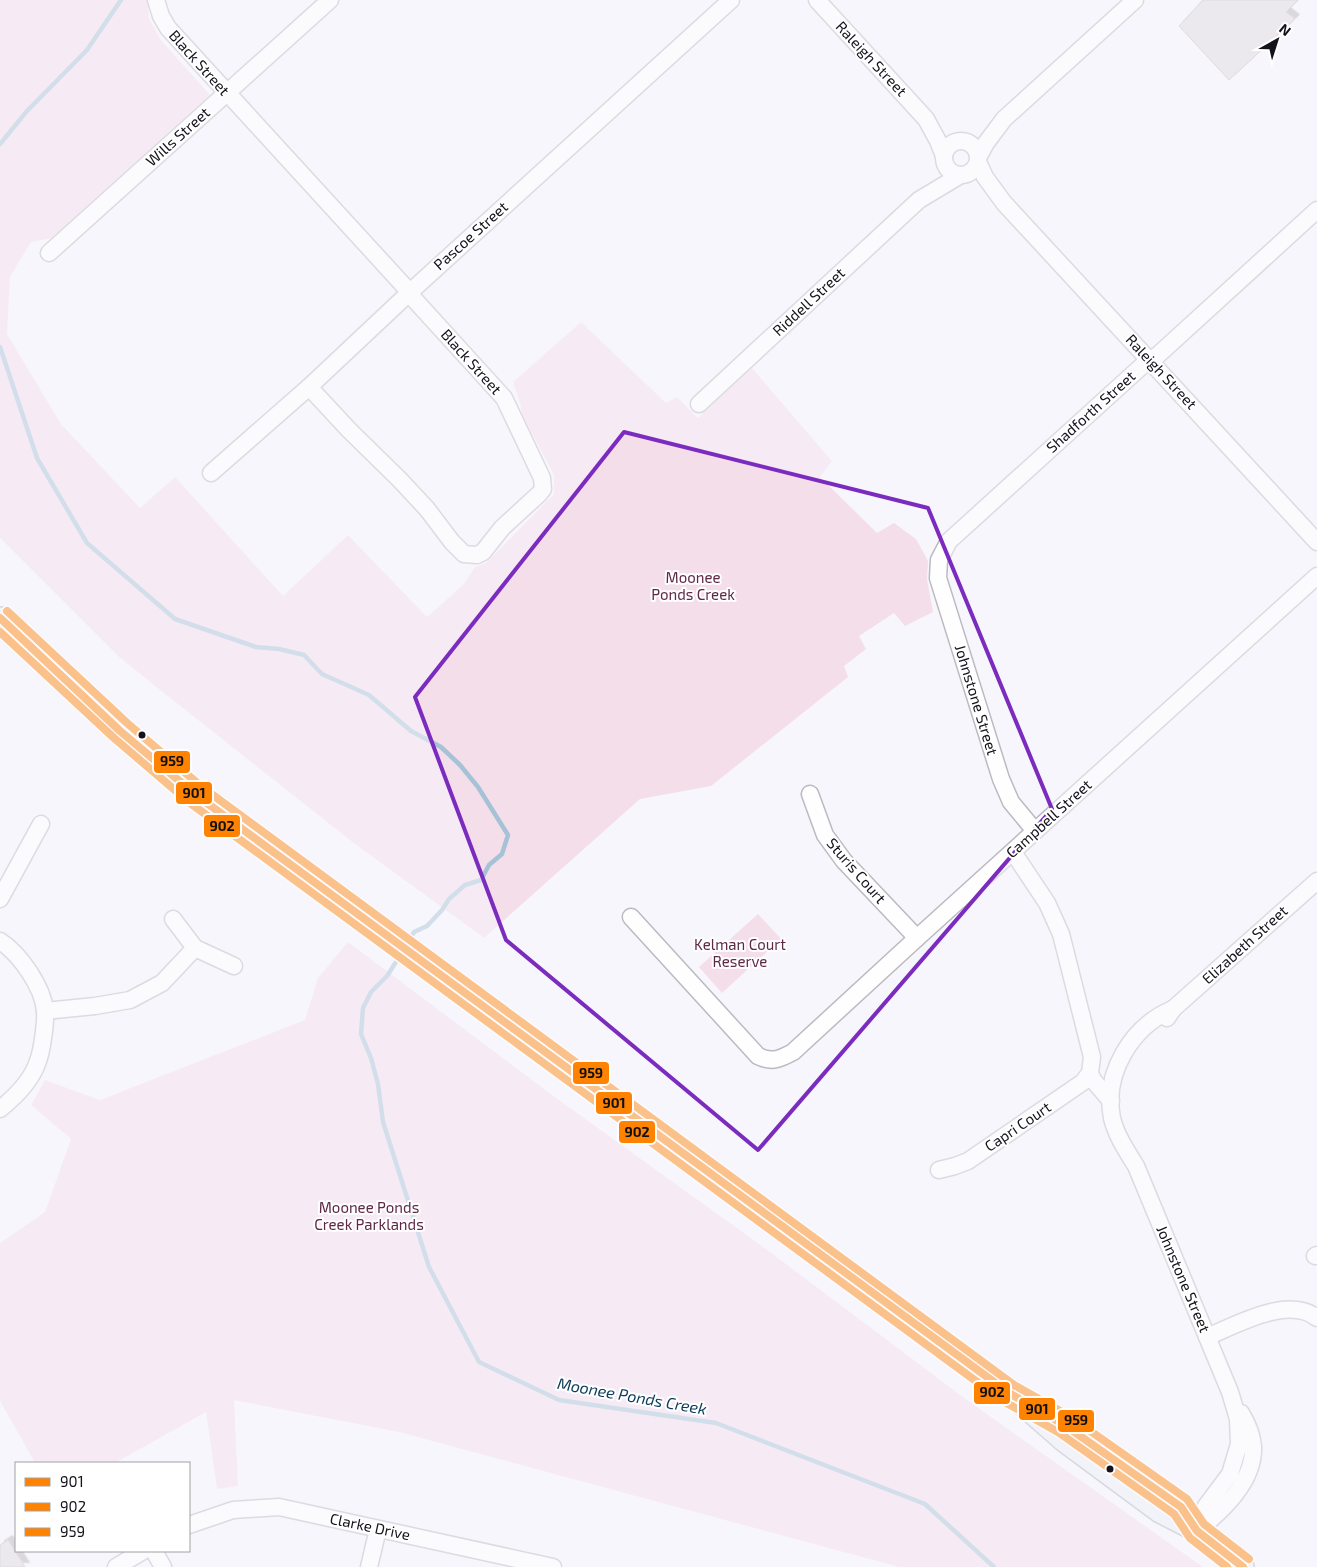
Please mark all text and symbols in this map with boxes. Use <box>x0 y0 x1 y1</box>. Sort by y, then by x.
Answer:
north arrow <box>1252 15 1302 65</box>
street label: Raleigh Street <box>832 17 911 100</box>
text: N <box>1276 20 1295 39</box>
street label: Black Street <box>166 26 234 99</box>
street label: Wills Street <box>142 103 213 170</box>
street label: Pascoe Street <box>430 197 511 273</box>
street label: Riddell Street <box>769 263 848 339</box>
street label: Black Street <box>438 325 506 398</box>
street label: Raleigh Street <box>1122 330 1201 413</box>
street label: Shadforth Street <box>1042 366 1139 456</box>
park label: Moonee Ponds Creek <box>651 568 735 603</box>
street label: Johnstone Street <box>952 642 1002 757</box>
unlabelled marker <box>137 730 147 740</box>
line badge: 959 <box>153 750 191 774</box>
text: 959 <box>160 752 184 769</box>
street label: Campbell Street <box>1002 775 1095 861</box>
line badge: 901 <box>175 781 213 805</box>
text: 901 <box>182 784 206 801</box>
line badge: 902 <box>203 814 241 838</box>
text: 902 <box>209 817 235 834</box>
street label: Sturis Court <box>824 834 890 907</box>
street label: Elizabeth Street <box>1198 901 1291 987</box>
park label: Kelman Court Reserve <box>694 935 786 970</box>
line badge: 959 <box>572 1061 610 1085</box>
text: 959 <box>579 1064 603 1081</box>
line badge: 901 <box>595 1091 633 1115</box>
text: 901 <box>602 1094 626 1111</box>
street label: Capri Court <box>981 1097 1054 1155</box>
line badge: 902 <box>618 1120 656 1144</box>
text: 902 <box>624 1123 650 1140</box>
park label: Moonee Ponds Creek Parklands <box>314 1198 424 1233</box>
street label: Johnstone Street <box>1153 1222 1215 1335</box>
water label: Moonee Ponds Creek <box>556 1373 708 1418</box>
line badge: 902 <box>973 1381 1011 1405</box>
text: 902 <box>979 1383 1005 1400</box>
line badge: 901 <box>1018 1397 1056 1421</box>
text: 901 <box>1025 1400 1049 1417</box>
line badge: 959 <box>1057 1409 1095 1433</box>
text: 959 <box>1064 1411 1088 1428</box>
legend <box>15 1462 190 1552</box>
unlabelled marker <box>1105 1464 1115 1474</box>
text: 901 <box>60 1472 84 1490</box>
text: 902 <box>60 1497 86 1515</box>
street label: Clarke Drive <box>328 1509 412 1543</box>
text: 959 <box>60 1522 85 1540</box>

